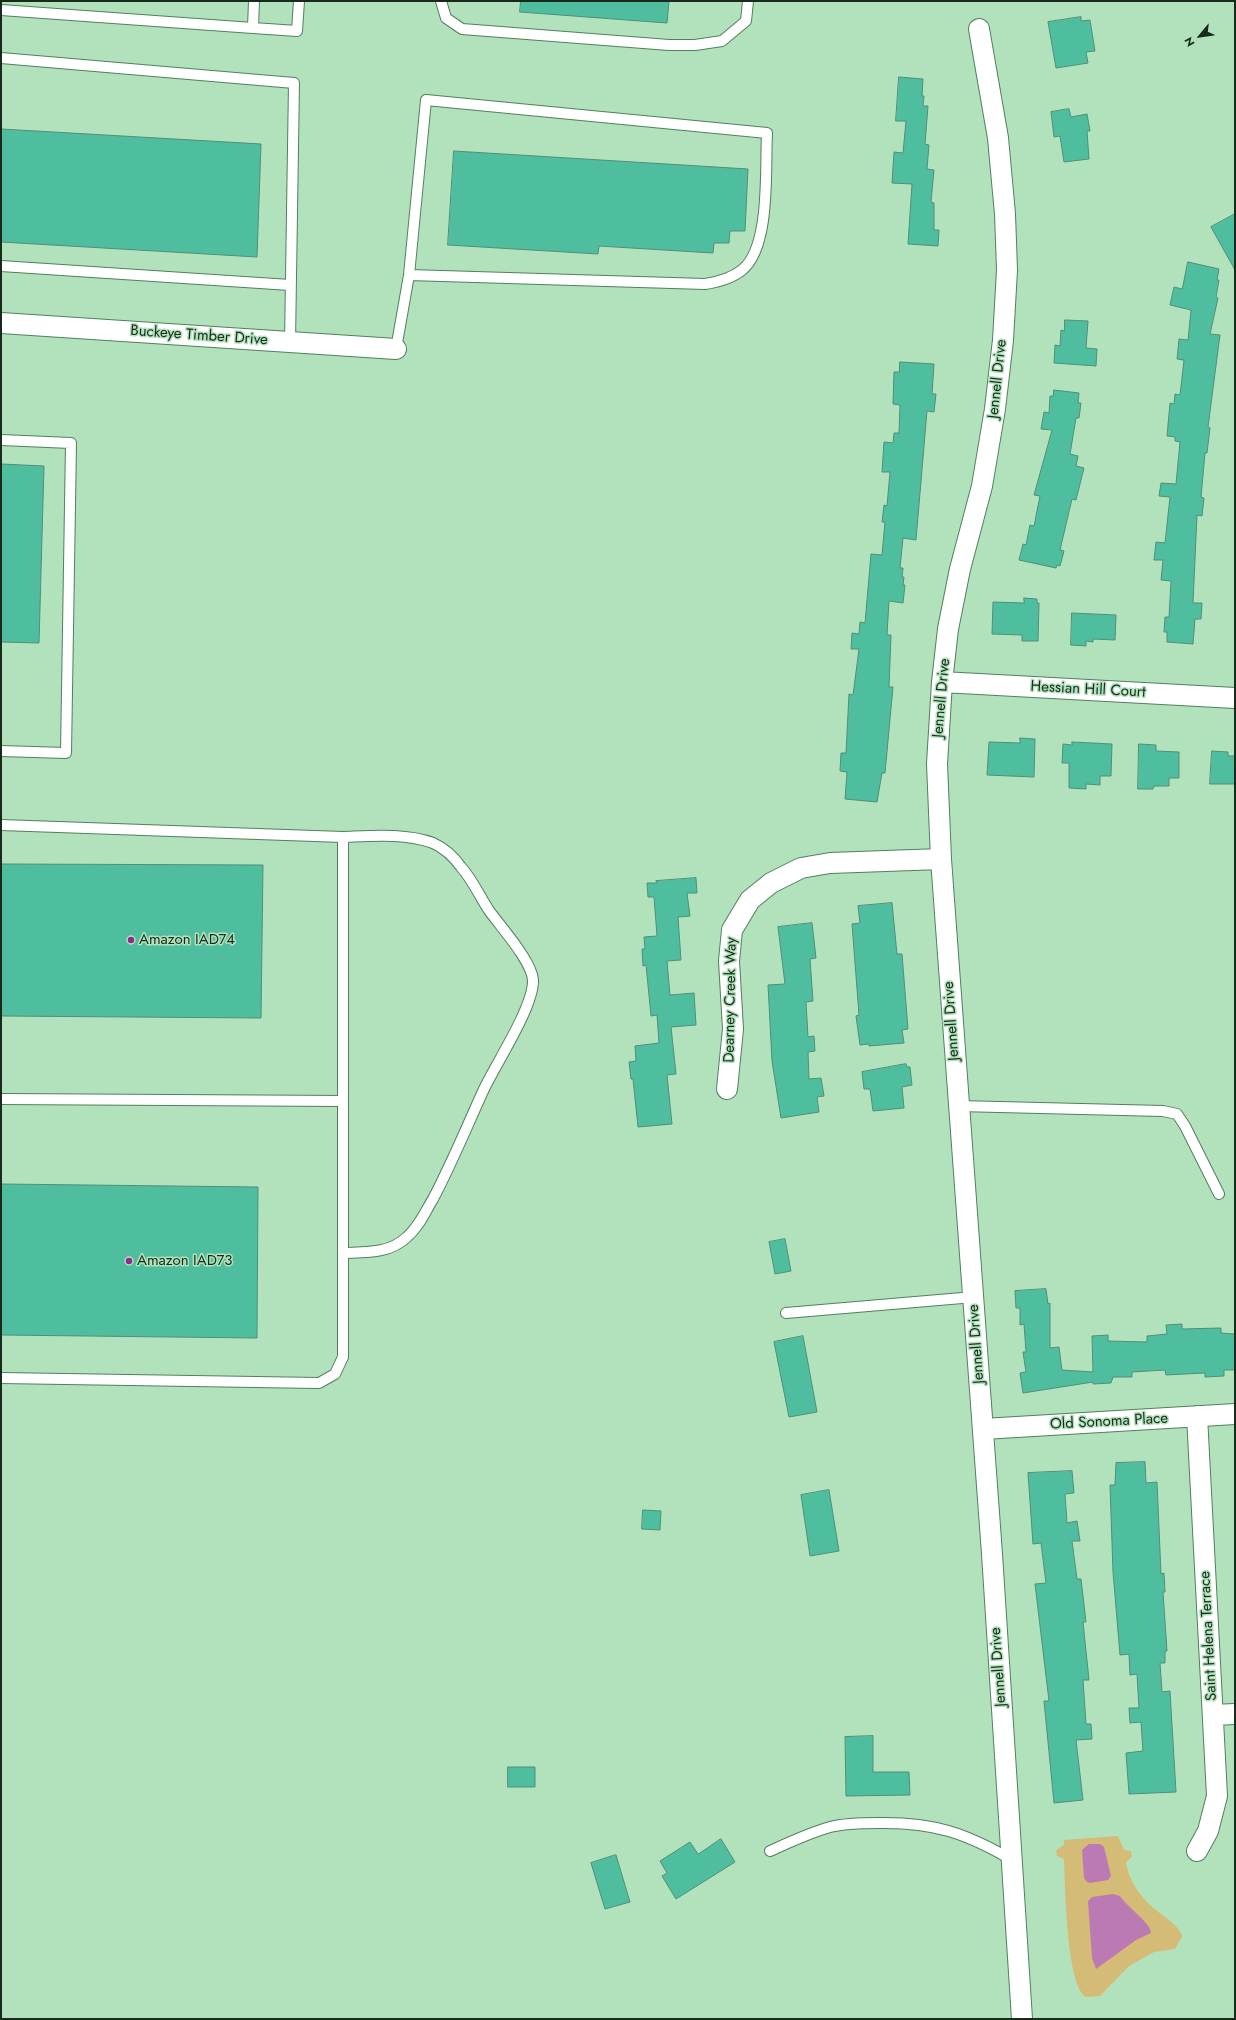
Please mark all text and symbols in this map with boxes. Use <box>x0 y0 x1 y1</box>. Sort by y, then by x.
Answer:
north arrow <box>1180 16 1220 56</box>
text: N <box>1180 34 1199 50</box>
street label: Buckeye Timber Drive <box>130 322 268 350</box>
street label: Jennell Drive <box>985 339 1011 419</box>
street label: Jennell Drive <box>930 658 954 738</box>
street label: Hessian Hill Court <box>1030 678 1146 702</box>
place label: Amazon IAD74 <box>139 931 235 949</box>
marker: Amazon IAD74 <box>126 935 136 945</box>
street label: Dearney Creek Way <box>721 937 741 1063</box>
street label: Jennell Drive <box>940 981 964 1061</box>
place label: Amazon IAD73 <box>137 1252 232 1270</box>
marker: Amazon IAD73 <box>124 1256 134 1266</box>
street label: Jennell Drive <box>965 1304 989 1384</box>
street label: Old Sonoma Place <box>1050 1410 1168 1434</box>
street label: Saint Helena Terrace <box>1197 1571 1221 1701</box>
street label: Jennell Drive <box>987 1627 1011 1707</box>

